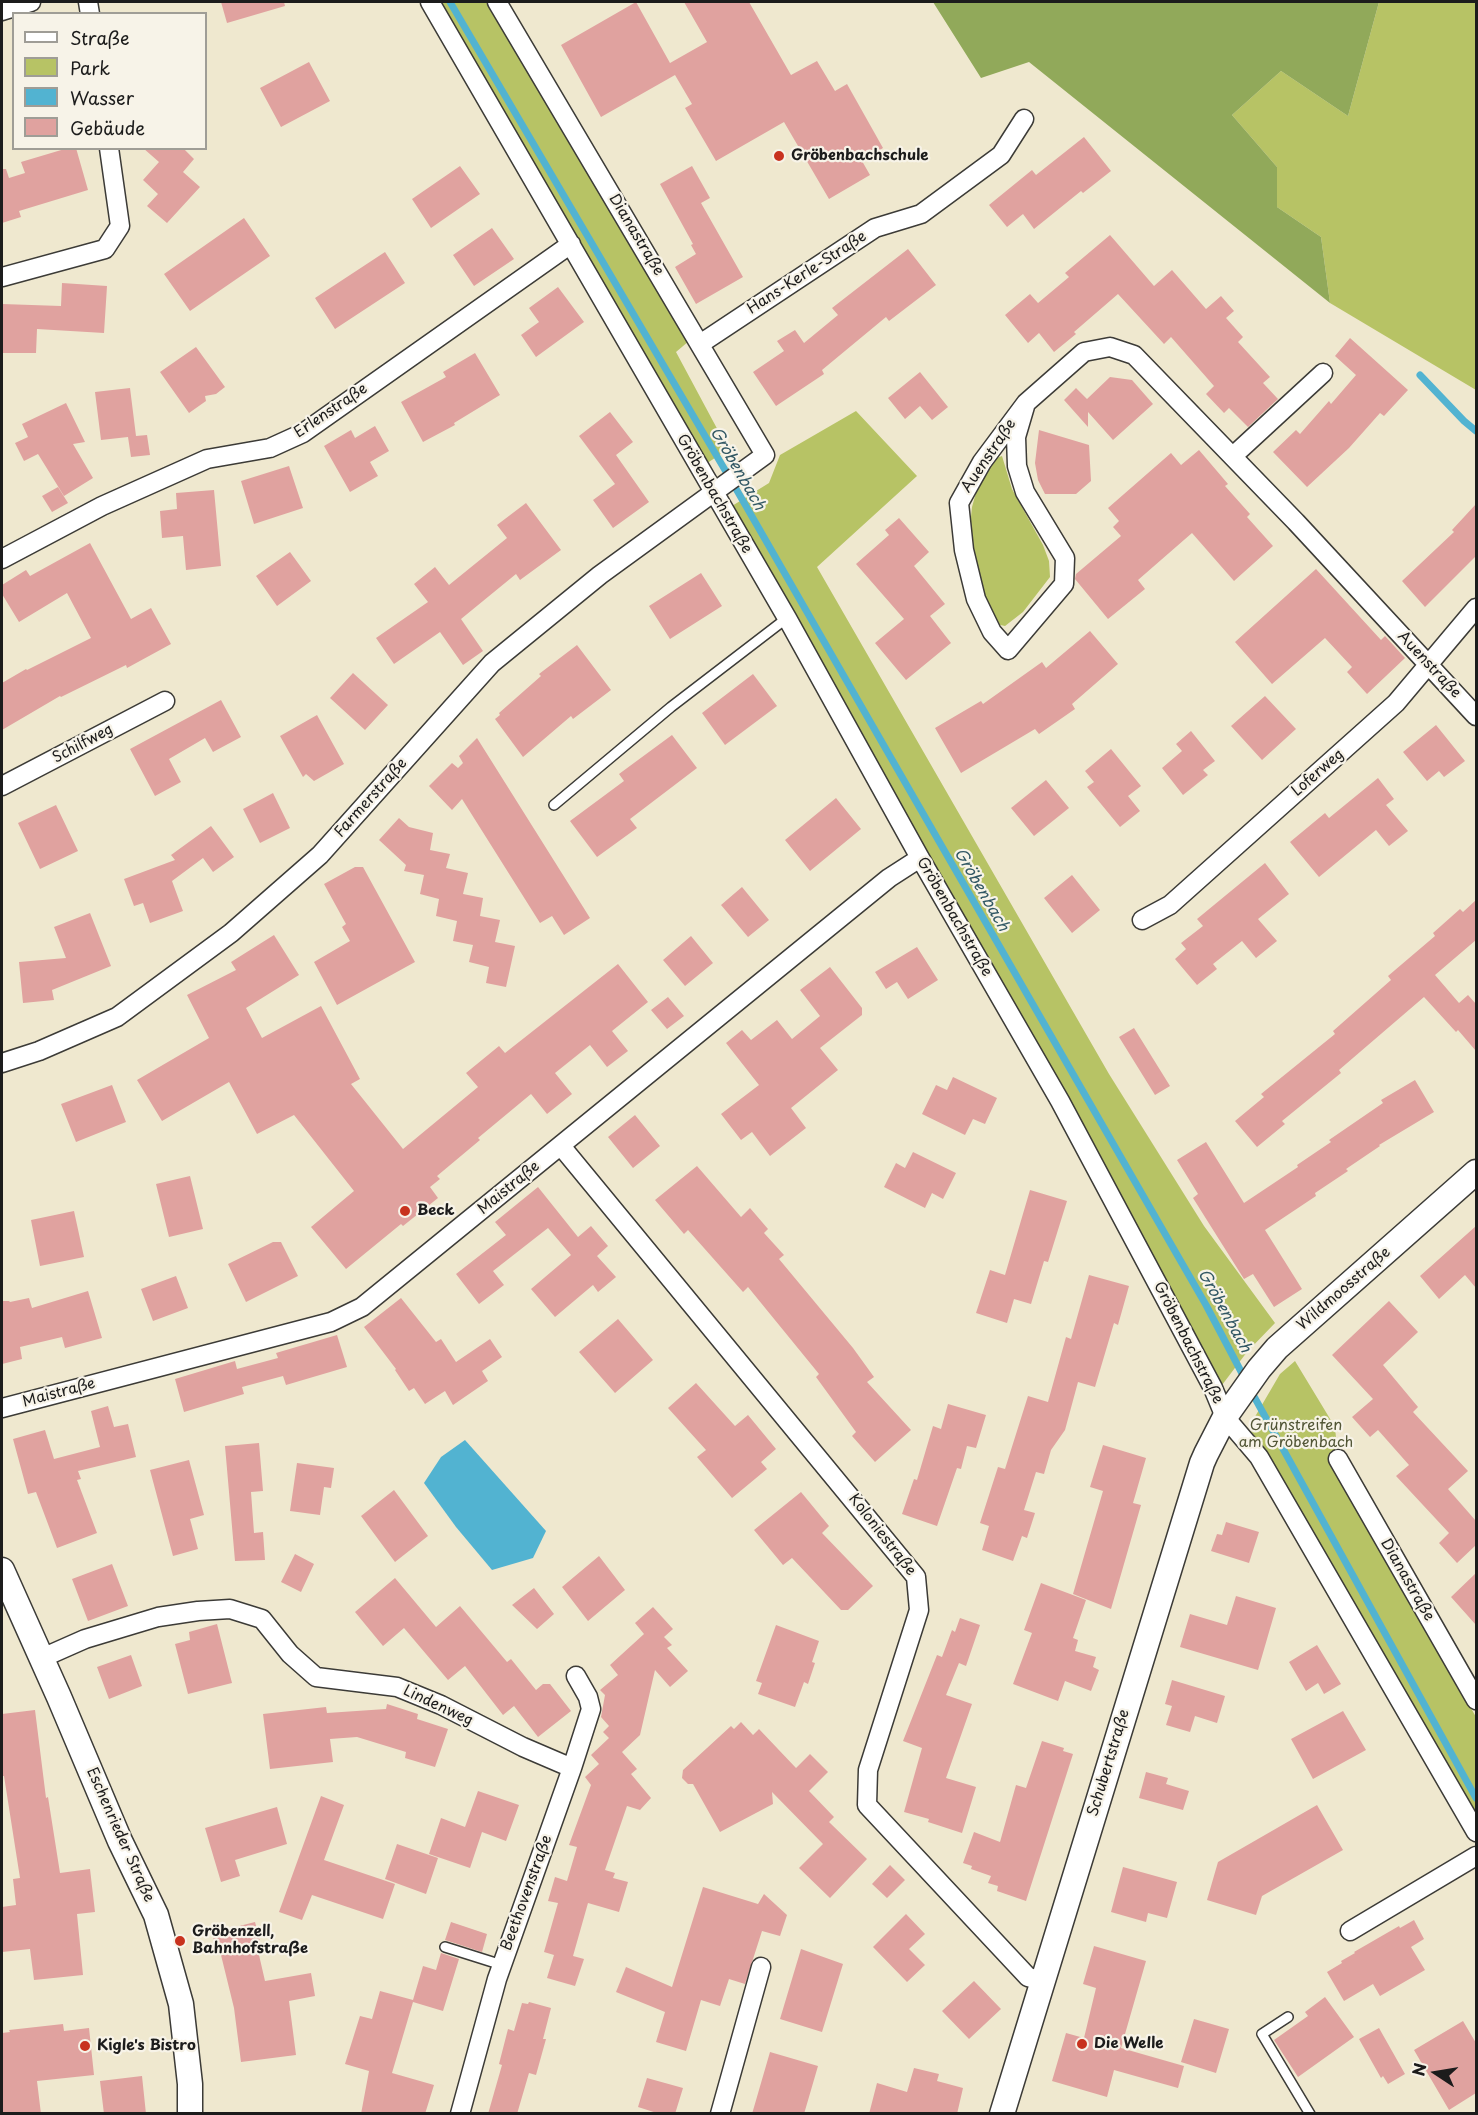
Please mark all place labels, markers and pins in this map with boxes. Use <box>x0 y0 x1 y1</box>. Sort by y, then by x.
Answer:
place label: Gröbenbachschule <box>791 147 928 165</box>
marker: Gröbenbachschule <box>772 149 786 163</box>
place label: Beck <box>417 1202 455 1220</box>
marker: Beck <box>398 1204 412 1218</box>
place label: Gröbenzell, Bahnhofstraße <box>192 1923 308 1958</box>
marker: Gröbenzell, Bahnhofstraße <box>173 1934 187 1948</box>
place label: Die Welle <box>1094 2035 1163 2053</box>
place label: Kigle's Bistro <box>97 2037 196 2055</box>
marker: Die Welle <box>1075 2037 1089 2051</box>
marker: Kigle's Bistro <box>78 2039 92 2053</box>

